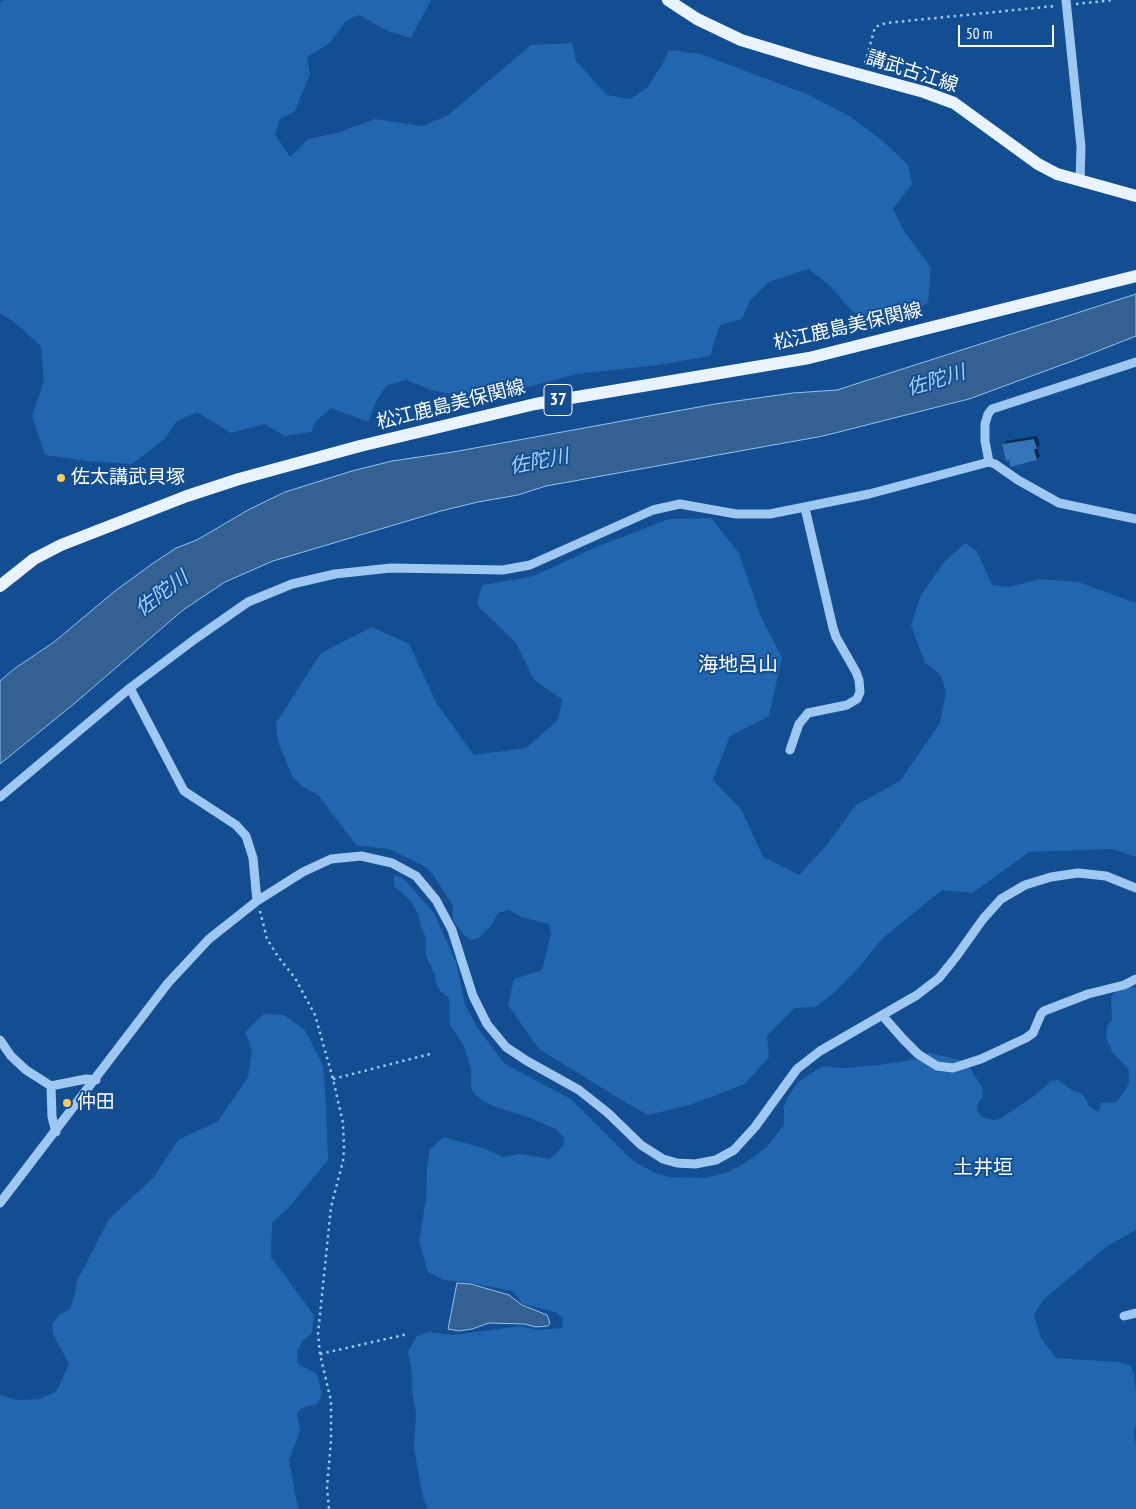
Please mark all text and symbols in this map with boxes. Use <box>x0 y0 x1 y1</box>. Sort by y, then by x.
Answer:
scale bar <box>961 15 1057 47</box>
text: 50 m <box>966 24 992 43</box>
street label: 講武古江線 <box>863 46 961 98</box>
street label: 松江鹿島美保関線 <box>771 299 925 355</box>
water label: 佐陀川 <box>904 361 968 401</box>
street label: 松江鹿島美保関線 <box>374 376 528 434</box>
road number: 37 <box>544 384 572 416</box>
water label: 佐陀川 <box>507 444 571 480</box>
place label: 佐太講武貝塚 <box>71 467 185 489</box>
marker: 佐太講武貝塚 <box>55 472 67 484</box>
water label: 佐陀川 <box>131 566 193 622</box>
district label: 海地呂山 <box>698 653 778 677</box>
place label: 仲田 <box>77 1092 115 1114</box>
marker: 仲田 <box>61 1097 73 1109</box>
district label: 土井垣 <box>953 1156 1013 1180</box>

